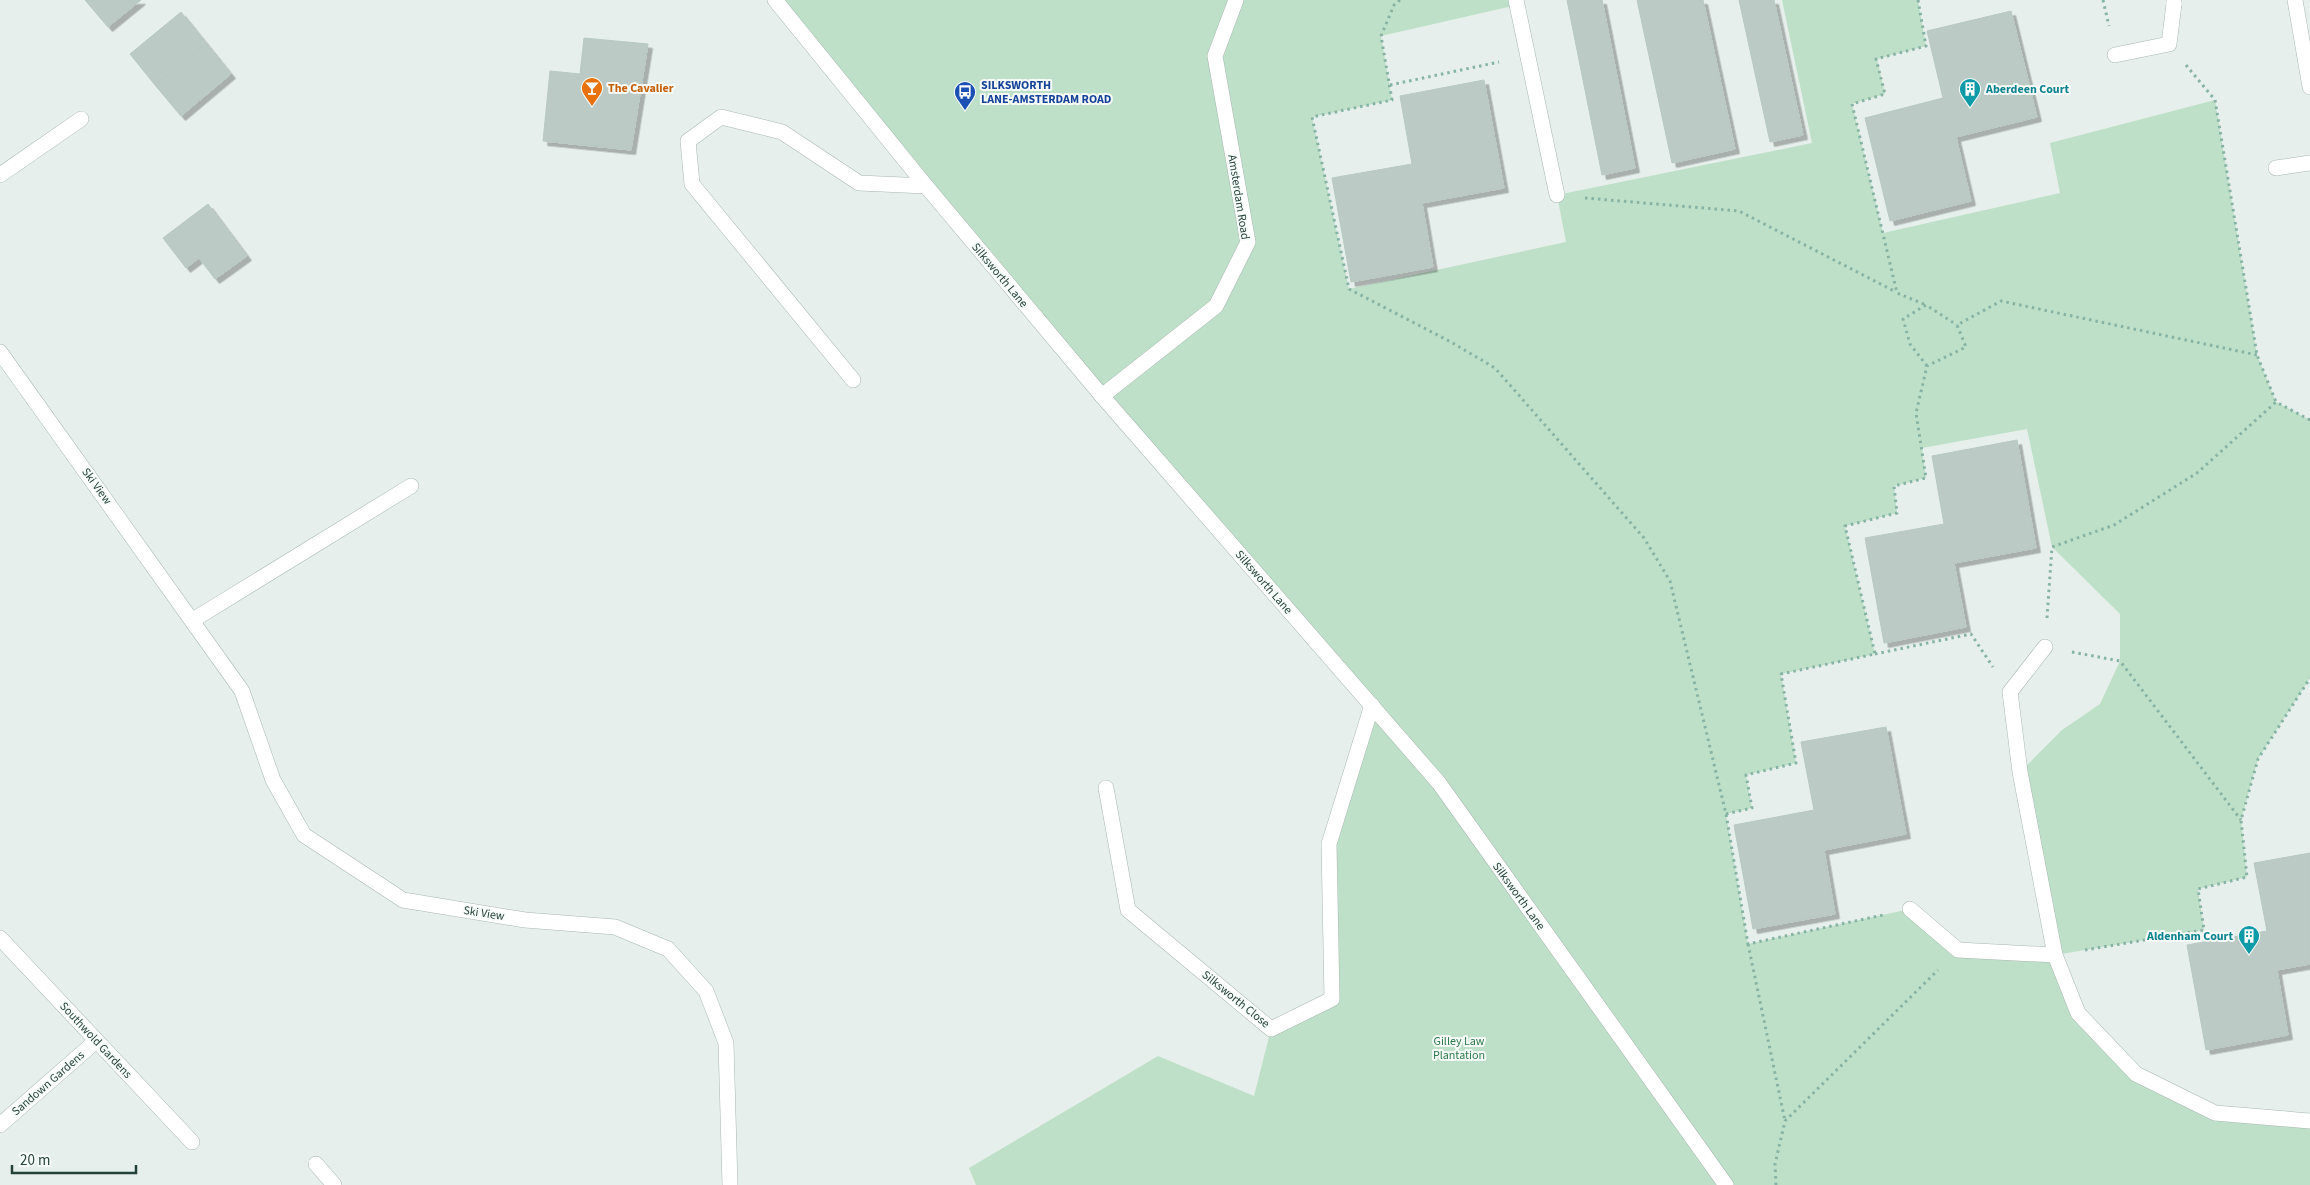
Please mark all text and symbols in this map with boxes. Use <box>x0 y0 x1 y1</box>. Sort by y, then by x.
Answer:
bar icon: The Cavalier <box>580 76 604 107</box>
place label: SILKSWORTH LANE-AMSTERDAM ROAD <box>981 77 1112 108</box>
building icon: Aberdeen Court <box>1958 77 1982 108</box>
place label: The Cavalier <box>608 80 674 97</box>
bus stop icon: SILKSWORTH LANE-AMSTERDAM ROAD <box>953 80 977 111</box>
place label: Aberdeen Court <box>1985 81 2069 98</box>
street label: Amsterdam Road <box>1223 153 1254 241</box>
street label: Silksworth Lane <box>967 239 1032 311</box>
street label: Ski View <box>78 465 116 508</box>
street label: Silksworth Lane <box>1231 547 1296 618</box>
street label: Silksworth Lane <box>1488 859 1549 934</box>
street label: Ski View <box>462 902 506 925</box>
building icon: Aldenham Court <box>2237 924 2261 955</box>
place label: Aldenham Court <box>2146 928 2233 945</box>
street label: Silksworth Close <box>1198 967 1273 1032</box>
street label: Southwold Gardens <box>56 998 136 1082</box>
park label: Gilley Law Plantation <box>1433 1033 1485 1064</box>
street label: Sandown Gardens <box>8 1047 88 1120</box>
scale bar <box>12 1142 136 1174</box>
text: 20 m <box>20 1150 50 1171</box>

